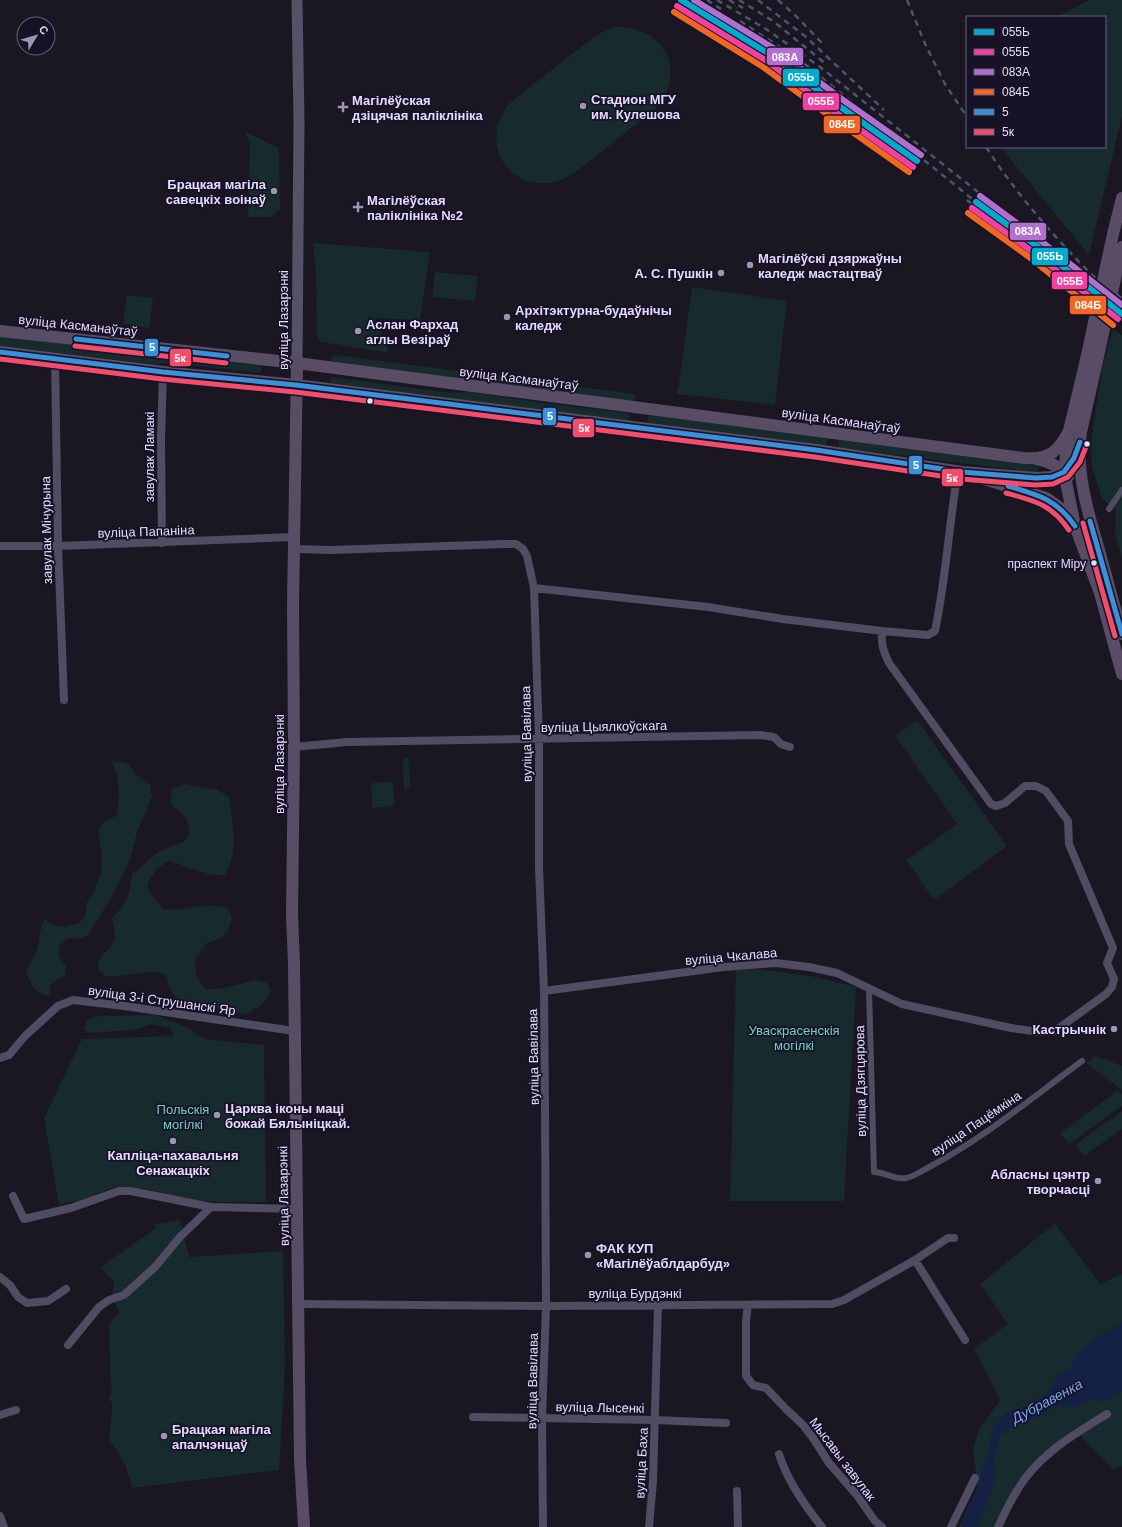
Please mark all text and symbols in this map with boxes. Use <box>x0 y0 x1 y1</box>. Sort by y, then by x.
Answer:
north arrow <box>16 16 56 56</box>
legend <box>966 16 1106 148</box>
text: С <box>37 23 51 37</box>
text: 055Ь <box>1002 25 1030 39</box>
text: 055Б <box>1002 45 1030 59</box>
line badge: 083А <box>766 47 804 66</box>
text: 083А <box>772 51 798 63</box>
text: 083А <box>1002 65 1030 79</box>
line badge: 055Ь <box>782 68 820 87</box>
text: 055Ь <box>788 71 814 83</box>
text: 084Б <box>1002 85 1030 99</box>
place label: Стадион МГУ им. Кулешова <box>591 92 681 122</box>
line badge: 055Б <box>802 92 840 111</box>
place label: Магілёўская дзіцячая паліклініка <box>352 93 483 123</box>
text: 055Б <box>808 95 834 107</box>
marker: Магілёўская дзіцячая паліклініка <box>337 101 349 113</box>
marker: Стадион МГУ им. Кулешова <box>578 101 588 111</box>
text: 5 <box>1002 105 1009 119</box>
line badge: 084Б <box>823 115 861 134</box>
text: 084Б <box>829 118 855 130</box>
text: 5к <box>1002 125 1015 139</box>
place label: Брацкая магіла савецкіх воінаў <box>166 177 267 207</box>
marker: Брацкая магіла савецкіх воінаў <box>269 186 279 196</box>
place label: Магілёўская паліклініка №2 <box>367 193 463 223</box>
marker: Магілёўская паліклініка №2 <box>352 201 364 213</box>
line badge: 083А <box>1009 222 1047 241</box>
text: 083А <box>1015 225 1041 237</box>
line badge: 055Ь <box>1031 247 1069 266</box>
text: 055Ь <box>1037 250 1063 262</box>
place label: Магілёўскі дзяржаўны каледж мастацтваў <box>758 251 902 281</box>
marker: Магілёўскі дзяржаўны каледж мастацтваў <box>745 260 755 270</box>
place label: А. С. Пушкін <box>634 266 713 281</box>
marker: А. С. Пушкін <box>716 268 726 278</box>
street label: вуліца Лазарэнкі <box>276 270 291 370</box>
line badge: 055Б <box>1051 271 1088 290</box>
text: 055Б <box>1057 275 1083 287</box>
line badge: 084Б <box>1069 295 1107 315</box>
text: 084Б <box>1075 299 1101 311</box>
place label: Архітэктурна-будаўнічы каледж <box>515 303 672 333</box>
street label: вуліца Касманаўтаў <box>18 312 139 339</box>
marker: Архітэктурна-будаўнічы каледж <box>502 312 512 322</box>
place label: Аслан Фархад аглы Везіраў <box>366 317 459 347</box>
marker: Аслан Фархад аглы Везіраў <box>353 326 363 336</box>
line badge: 5 <box>144 338 159 357</box>
text: 5 <box>149 341 155 353</box>
line badge: 5к <box>169 348 192 367</box>
text: 5к <box>174 352 186 364</box>
street label: вуліца Касманаўтаў <box>459 364 580 393</box>
unlabelled marker <box>365 396 375 406</box>
street label: вуліца Касманаўтаў <box>781 405 902 436</box>
line badge: 5 <box>542 407 557 426</box>
text: 5 <box>547 410 553 422</box>
street label: завулак Ламакі <box>142 412 157 502</box>
line badge: 5к <box>572 418 595 438</box>
text: 5к <box>578 422 590 434</box>
unlabelled marker <box>1082 439 1092 449</box>
line badge: 5 <box>908 455 923 475</box>
text: 5 <box>913 459 919 471</box>
line badge: 5к <box>941 468 964 487</box>
text: 5к <box>946 472 958 484</box>
street label: завулак Мічурына <box>38 475 55 584</box>
street label: вуліца Папаніна <box>97 522 195 541</box>
place label: праспект Міру <box>1008 557 1086 571</box>
marker: праспект Міру <box>1089 558 1099 568</box>
street label: вуліца Вавілава <box>518 685 535 782</box>
street label: вуліца Лазарэнкі <box>272 714 287 814</box>
street label: вуліца Цыялкоўскага <box>541 718 668 735</box>
street label: вуліца Чкалава <box>684 945 778 968</box>
street label: вуліца 3-і Струшанскі Яр <box>87 983 237 1018</box>
street label: вуліца Вавілава <box>525 1008 542 1105</box>
place label: Кастрычнік <box>1033 1022 1106 1037</box>
park label: Уваскрасенскія могілкі <box>748 1023 840 1053</box>
street label: вуліца Дзягцярова <box>852 1024 869 1137</box>
marker: Кастрычнік <box>1109 1024 1119 1034</box>
street label: вуліца Пацёмкіна <box>929 1087 1025 1159</box>
place label: Царква іконы маці божай Бялыніцкай. <box>225 1101 350 1131</box>
park label: Польскія могілкі <box>157 1102 209 1132</box>
marker: Царква іконы маці божай Бялыніцкай. <box>212 1110 222 1120</box>
marker: Капліца-пахавальня Сенажацкіх <box>168 1136 178 1146</box>
street label: вуліца Лазарэнкі <box>275 1146 292 1246</box>
place label: Капліца-пахавальня Сенажацкіх <box>107 1148 239 1178</box>
place label: Абласны цэнтр творчасці <box>990 1167 1090 1197</box>
marker: Абласны цэнтр творчасці <box>1093 1176 1103 1186</box>
place label: ФАК КУП «Магілёўаблдарбуд» <box>596 1241 730 1271</box>
marker: ФАК КУП «Магілёўаблдарбуд» <box>583 1250 593 1260</box>
street label: вуліца Бурдэнкі <box>588 1286 682 1301</box>
street label: вуліца Вавілава <box>524 1332 541 1429</box>
water label: Дубравенка <box>1007 1376 1085 1427</box>
street label: вуліца Лысенкі <box>555 1399 645 1416</box>
street label: Мысавы завулак <box>806 1415 879 1504</box>
place label: Брацкая магіла апалчэнцаў <box>172 1422 271 1452</box>
street label: вуліца Баха <box>632 1426 651 1499</box>
marker: Брацкая магіла апалчэнцаў <box>159 1431 169 1441</box>

